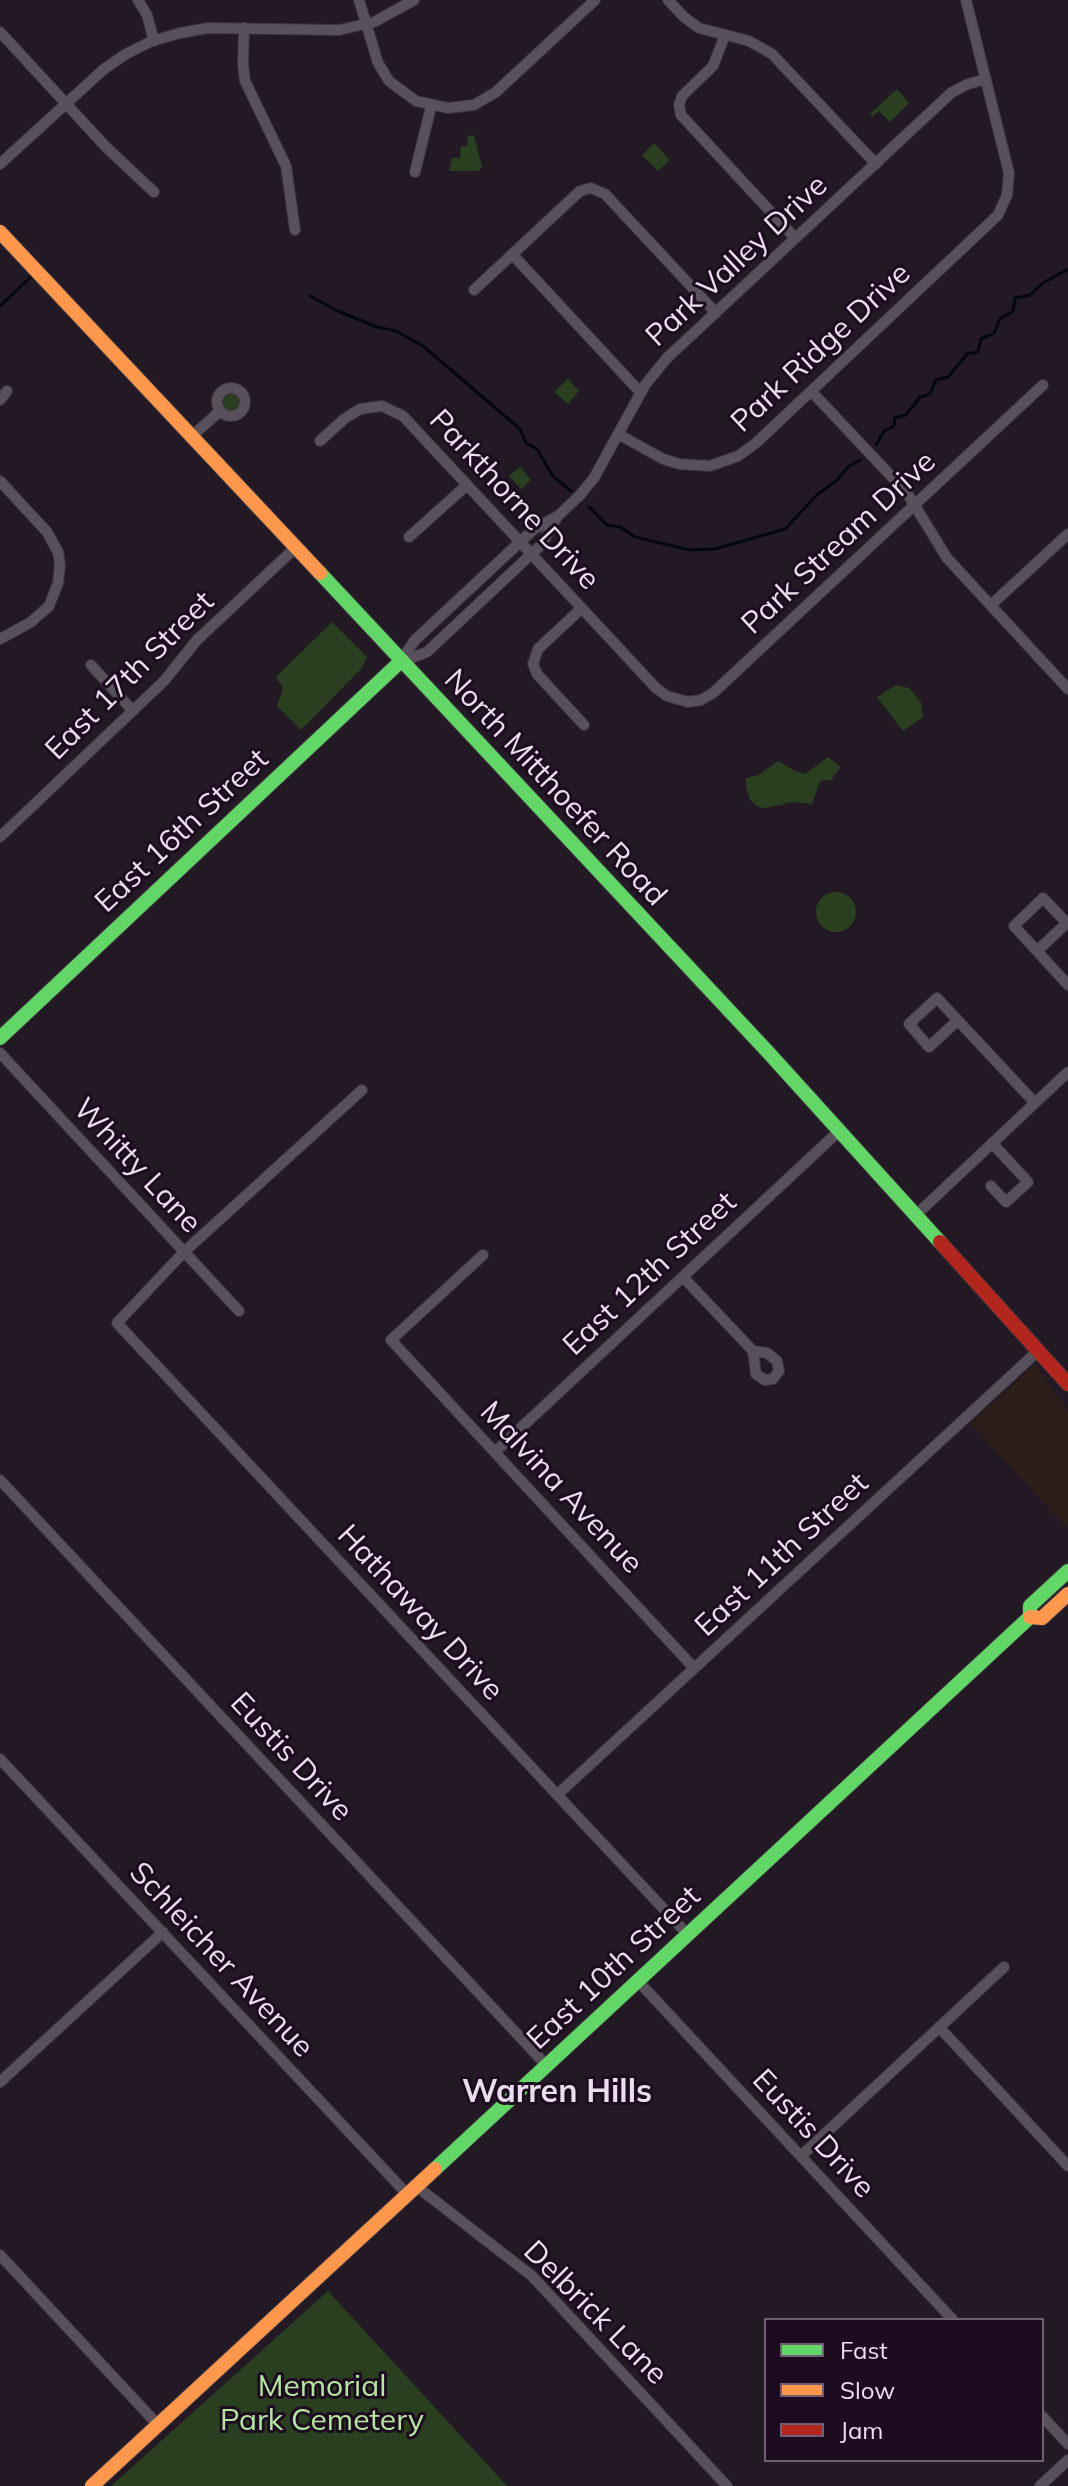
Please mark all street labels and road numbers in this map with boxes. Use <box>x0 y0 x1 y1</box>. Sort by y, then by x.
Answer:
street label: Park Valley Drive <box>639 168 835 354</box>
street label: Park Ridge Drive <box>724 256 918 440</box>
street label: Parkthorne Drive <box>421 402 607 598</box>
street label: Park Stream Drive <box>735 444 943 642</box>
street label: East 17th Street <box>38 584 222 768</box>
street label: North Mitthoefer Road <box>436 662 674 914</box>
street label: East 16th Street <box>88 742 276 920</box>
street label: Whitty Lane <box>66 1091 208 1241</box>
street label: East 12th Street <box>556 1185 744 1363</box>
street label: Malvina Avenue <box>472 1395 650 1581</box>
street label: East 11th Street <box>688 1466 876 1644</box>
street label: Hathaway Drive <box>330 1518 510 1708</box>
street label: Eustis Drive <box>222 1685 360 1829</box>
street label: Schleicher Avenue <box>121 1855 321 2065</box>
street label: East 10th Street <box>520 1879 708 2057</box>
street label: Eustis Drive <box>744 2062 882 2206</box>
street label: Delbrick Lane <box>516 2234 674 2392</box>

